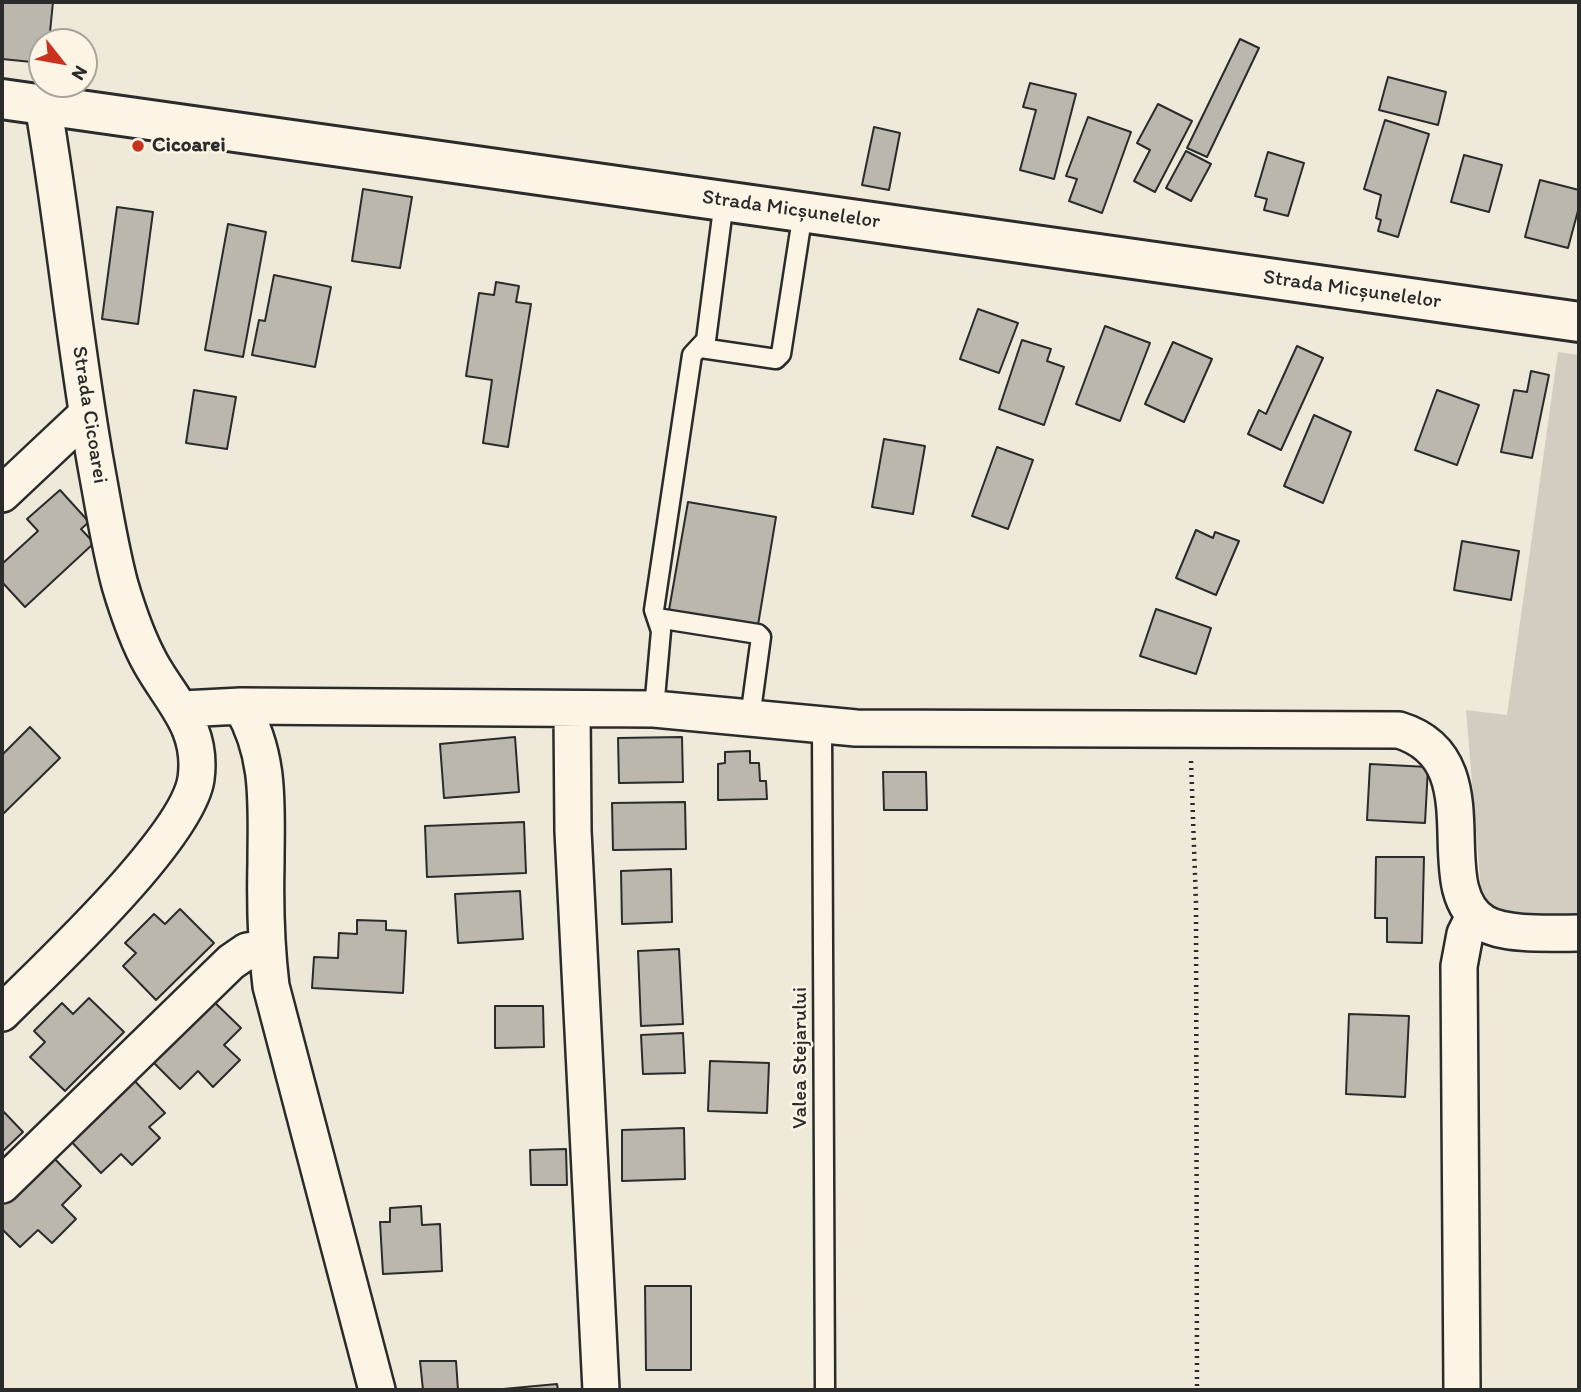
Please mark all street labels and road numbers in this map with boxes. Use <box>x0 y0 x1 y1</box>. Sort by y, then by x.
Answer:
street label: Strada Micșunelelor <box>700 185 882 235</box>
street label: Strada Micșunelelor <box>1261 265 1443 315</box>
street label: Strada Cicoarei <box>66 345 112 485</box>
street label: Valea Stejarului <box>788 987 814 1129</box>

